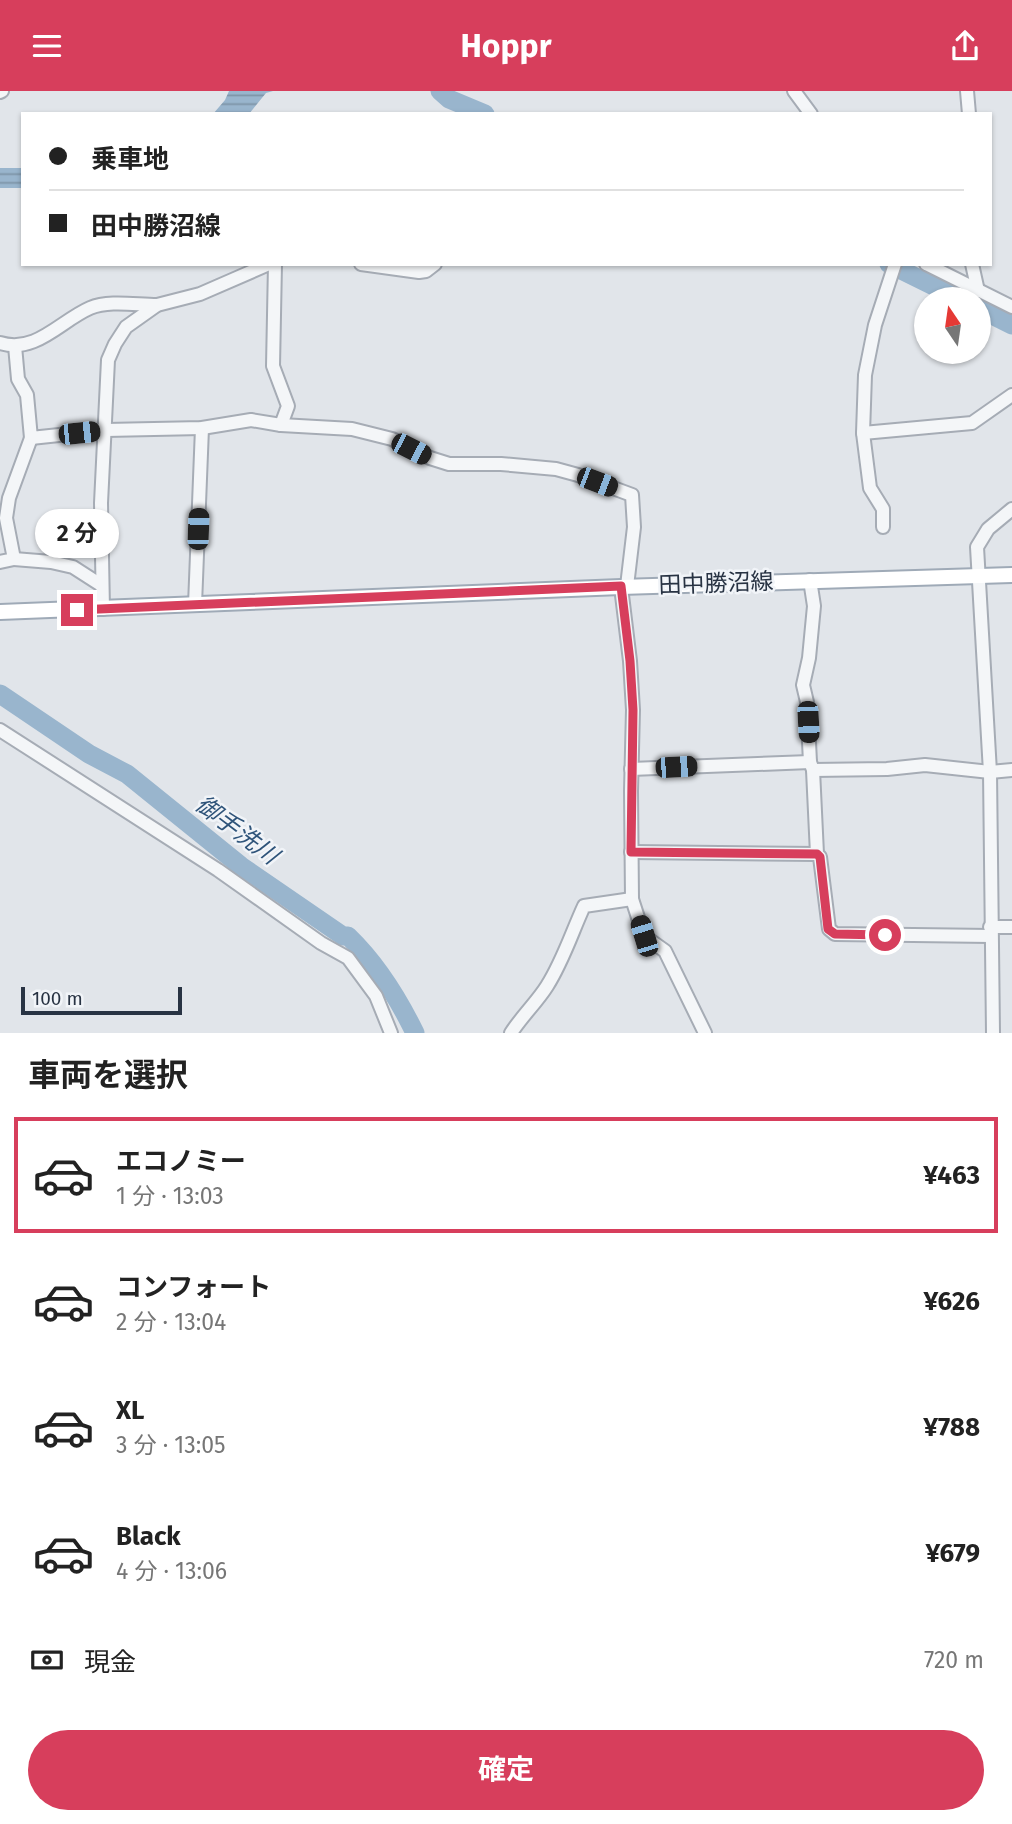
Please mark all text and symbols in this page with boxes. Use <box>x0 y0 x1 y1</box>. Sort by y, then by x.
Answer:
icon: menu <box>28 27 66 65</box>
text: Hoppr <box>460 27 552 65</box>
icon: share <box>946 27 984 65</box>
text: 乗車地 <box>91 144 169 175</box>
text: 田中勝沼線 <box>91 211 221 242</box>
north arrow <box>914 287 990 364</box>
map controls <box>914 287 991 364</box>
car <box>58 420 101 446</box>
car <box>388 430 435 468</box>
car <box>574 465 621 499</box>
car <box>187 508 210 550</box>
callout: 2 分 <box>35 509 119 557</box>
text: 2 分 <box>57 519 97 547</box>
street label: 田中勝沼線 <box>658 567 774 599</box>
route end <box>61 594 93 626</box>
car <box>797 700 820 744</box>
car <box>655 755 698 779</box>
water label: 御手洗川 <box>190 790 286 872</box>
car <box>628 913 661 959</box>
route start <box>869 919 901 951</box>
scale bar <box>21 984 182 1016</box>
text: 100 m <box>32 987 83 1010</box>
text: 車両を選択 <box>28 1056 188 1094</box>
icon: car <box>32 1144 95 1207</box>
text: エコノミー <box>116 1146 246 1177</box>
text: ¥463 <box>923 1160 980 1191</box>
text: 1 分 · 13:03 <box>116 1182 224 1210</box>
icon: car <box>32 1270 95 1333</box>
text: コンフォート <box>116 1272 271 1303</box>
text: ¥626 <box>924 1286 980 1317</box>
text: 2 分 · 13:04 <box>116 1308 226 1336</box>
text: XL <box>116 1395 144 1426</box>
icon: car <box>32 1396 95 1459</box>
text: ¥788 <box>923 1412 980 1443</box>
text: 3 分 · 13:05 <box>116 1431 226 1459</box>
text: Black <box>116 1521 181 1552</box>
icon: car <box>32 1522 95 1585</box>
text: ¥679 <box>926 1538 980 1569</box>
text: 4 分 · 13:06 <box>116 1557 227 1585</box>
icon: cash <box>28 1641 66 1679</box>
text: 720 m <box>924 1646 984 1674</box>
text: 現金 <box>84 1647 136 1678</box>
button: 確定 <box>28 1730 984 1810</box>

